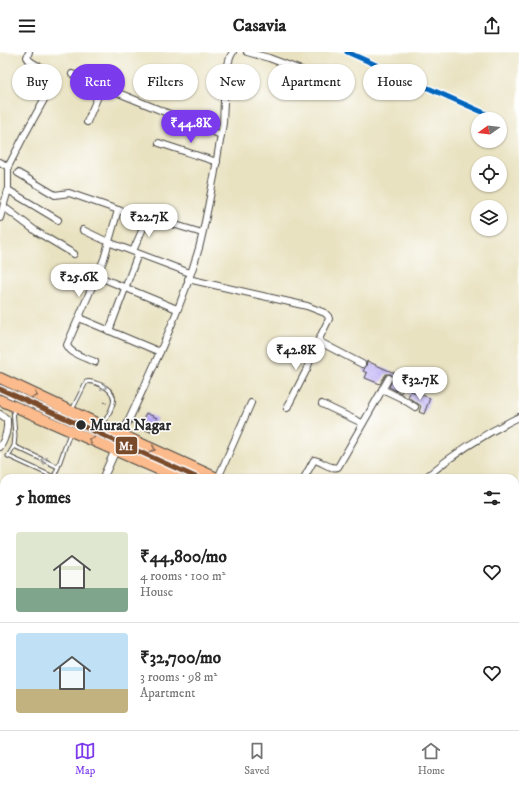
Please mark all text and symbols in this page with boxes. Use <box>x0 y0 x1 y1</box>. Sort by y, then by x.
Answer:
icon: menu <box>16 15 38 37</box>
text: Casavia <box>233 15 286 37</box>
icon: share <box>481 15 503 37</box>
chip: Buy <box>12 64 62 100</box>
chip: Rent <box>70 64 125 100</box>
chip: Filters <box>133 64 198 100</box>
chip: New <box>206 64 260 100</box>
chip: Apartment <box>268 64 355 100</box>
chip: House <box>363 64 427 100</box>
pin: ₹44.8K <box>158 110 224 144</box>
north arrow <box>471 112 507 148</box>
map controls <box>471 112 507 236</box>
text: ₹44.8K <box>170 115 212 131</box>
button: locate <box>471 156 507 192</box>
button: layers <box>471 200 507 236</box>
pin: ₹22.7K <box>116 204 182 238</box>
text: ₹22.7K <box>130 209 168 225</box>
pin: ₹25.6K <box>46 264 112 298</box>
text: ₹25.6K <box>60 269 98 285</box>
pin: ₹42.8K <box>263 337 329 371</box>
text: ₹42.8K <box>276 342 316 358</box>
pin: ₹32.7K <box>387 367 453 401</box>
text: ₹32.7K <box>401 372 439 388</box>
one-way arrow <box>100 382 107 390</box>
one-way arrow <box>31 390 39 398</box>
place label: Murad Nagar <box>90 416 171 435</box>
marker: Murad Nagar <box>74 418 88 432</box>
line badge: M1 <box>115 436 138 455</box>
one-way arrow <box>88 437 95 445</box>
text: M1 <box>119 440 133 454</box>
one-way arrow <box>150 445 157 453</box>
one-way arrow <box>41 457 48 465</box>
text: 5 homes <box>16 487 71 509</box>
icon: filters <box>481 487 503 509</box>
text: ₹44,800/mo <box>140 546 227 568</box>
icon: home <box>48 548 96 596</box>
icon: heart <box>481 561 503 583</box>
text: 4 rooms · 100 m² <box>140 568 226 584</box>
text: House <box>140 584 173 600</box>
text: ₹32,700/mo <box>140 647 221 669</box>
icon: home <box>48 649 96 697</box>
icon: heart <box>481 662 503 684</box>
text: 3 rooms · 98 m² <box>140 669 217 685</box>
text: Apartment <box>140 685 195 701</box>
tab: Map <box>74 740 96 778</box>
tab: Saved <box>244 740 270 778</box>
tab: Home <box>418 740 445 778</box>

